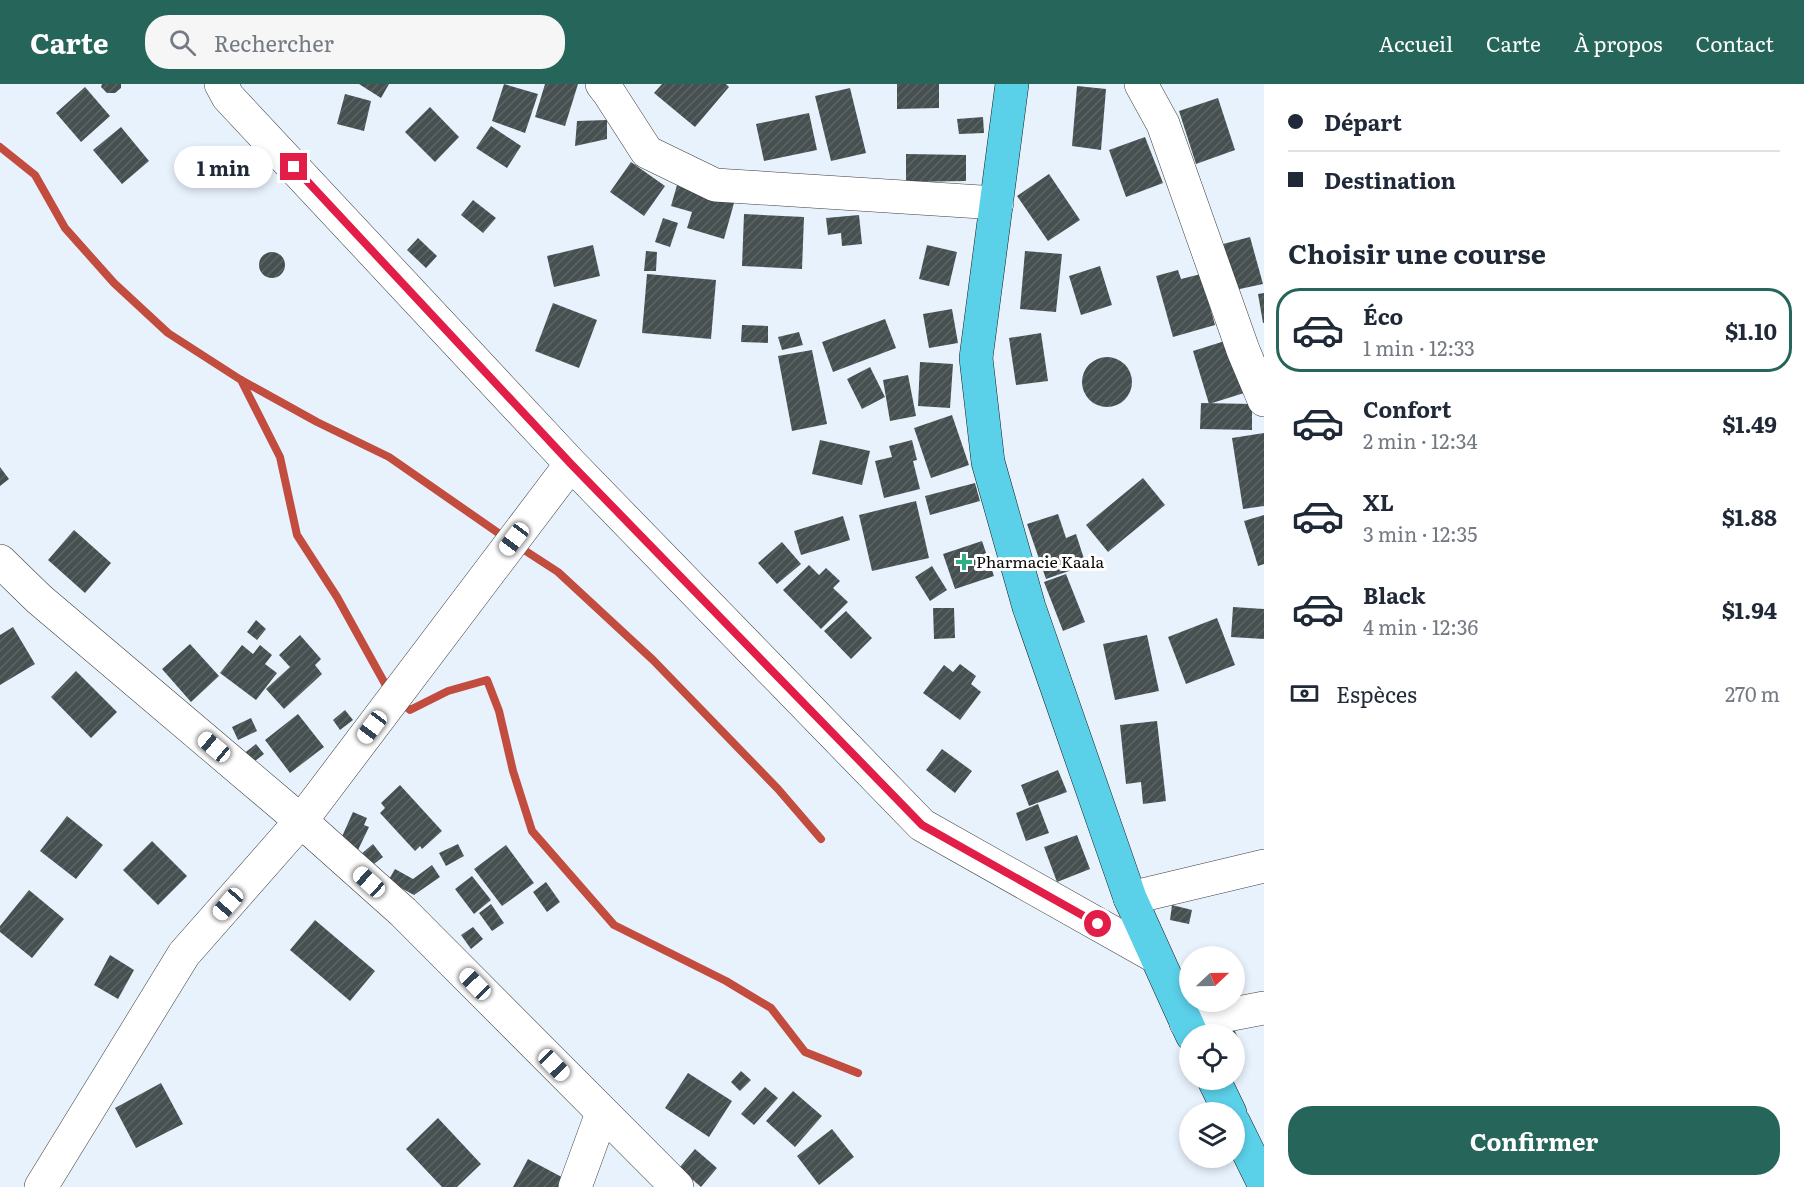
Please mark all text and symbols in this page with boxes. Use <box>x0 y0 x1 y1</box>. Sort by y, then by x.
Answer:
search box <box>145 15 565 69</box>
text: Carte <box>30 21 109 63</box>
icon: search <box>166 26 199 59</box>
text: Rechercher <box>214 26 334 59</box>
text: Accueil <box>1379 27 1453 58</box>
text: Carte <box>1486 27 1541 58</box>
text: À propos <box>1574 27 1663 58</box>
text: Contact <box>1696 27 1774 58</box>
text: Départ <box>1324 105 1402 138</box>
callout: 1 min <box>174 146 273 188</box>
text: 1 min <box>197 152 250 182</box>
route end <box>280 153 307 180</box>
text: Destination <box>1324 163 1456 196</box>
text: Choisir une course <box>1288 232 1546 272</box>
text: Éco <box>1363 299 1403 332</box>
icon: car <box>1291 303 1345 357</box>
text: $1.10 <box>1725 314 1777 347</box>
text: 1 min · 12:33 <box>1363 332 1475 362</box>
text: Confort <box>1363 392 1451 425</box>
icon: car <box>1291 396 1345 450</box>
text: $1.49 <box>1722 407 1777 440</box>
text: 2 min · 12:34 <box>1363 425 1478 455</box>
text: XL <box>1363 485 1394 518</box>
icon: car <box>1291 489 1345 543</box>
text: $1.88 <box>1722 500 1777 533</box>
text: 3 min · 12:35 <box>1363 518 1477 548</box>
car <box>496 519 532 559</box>
place label: Pharmacie Kaala <box>976 549 1105 573</box>
marker: Pharmacie Kaala <box>957 555 971 569</box>
text: Black <box>1363 578 1425 611</box>
icon: car <box>1291 582 1345 636</box>
text: $1.94 <box>1722 593 1777 626</box>
text: 4 min · 12:36 <box>1363 611 1478 641</box>
icon: cash <box>1288 677 1321 710</box>
text: Espèces <box>1336 677 1417 710</box>
text: 270 m <box>1725 678 1780 708</box>
car <box>354 707 390 747</box>
car <box>194 729 234 765</box>
car <box>350 863 388 901</box>
car <box>209 885 247 923</box>
route start <box>1084 910 1111 937</box>
north arrow <box>1179 946 1245 1012</box>
map controls <box>1179 946 1245 1168</box>
car <box>456 965 494 1003</box>
button: locate <box>1179 1024 1245 1090</box>
car <box>535 1046 573 1084</box>
button: layers <box>1179 1102 1245 1168</box>
button: Confirmer <box>1288 1106 1780 1175</box>

